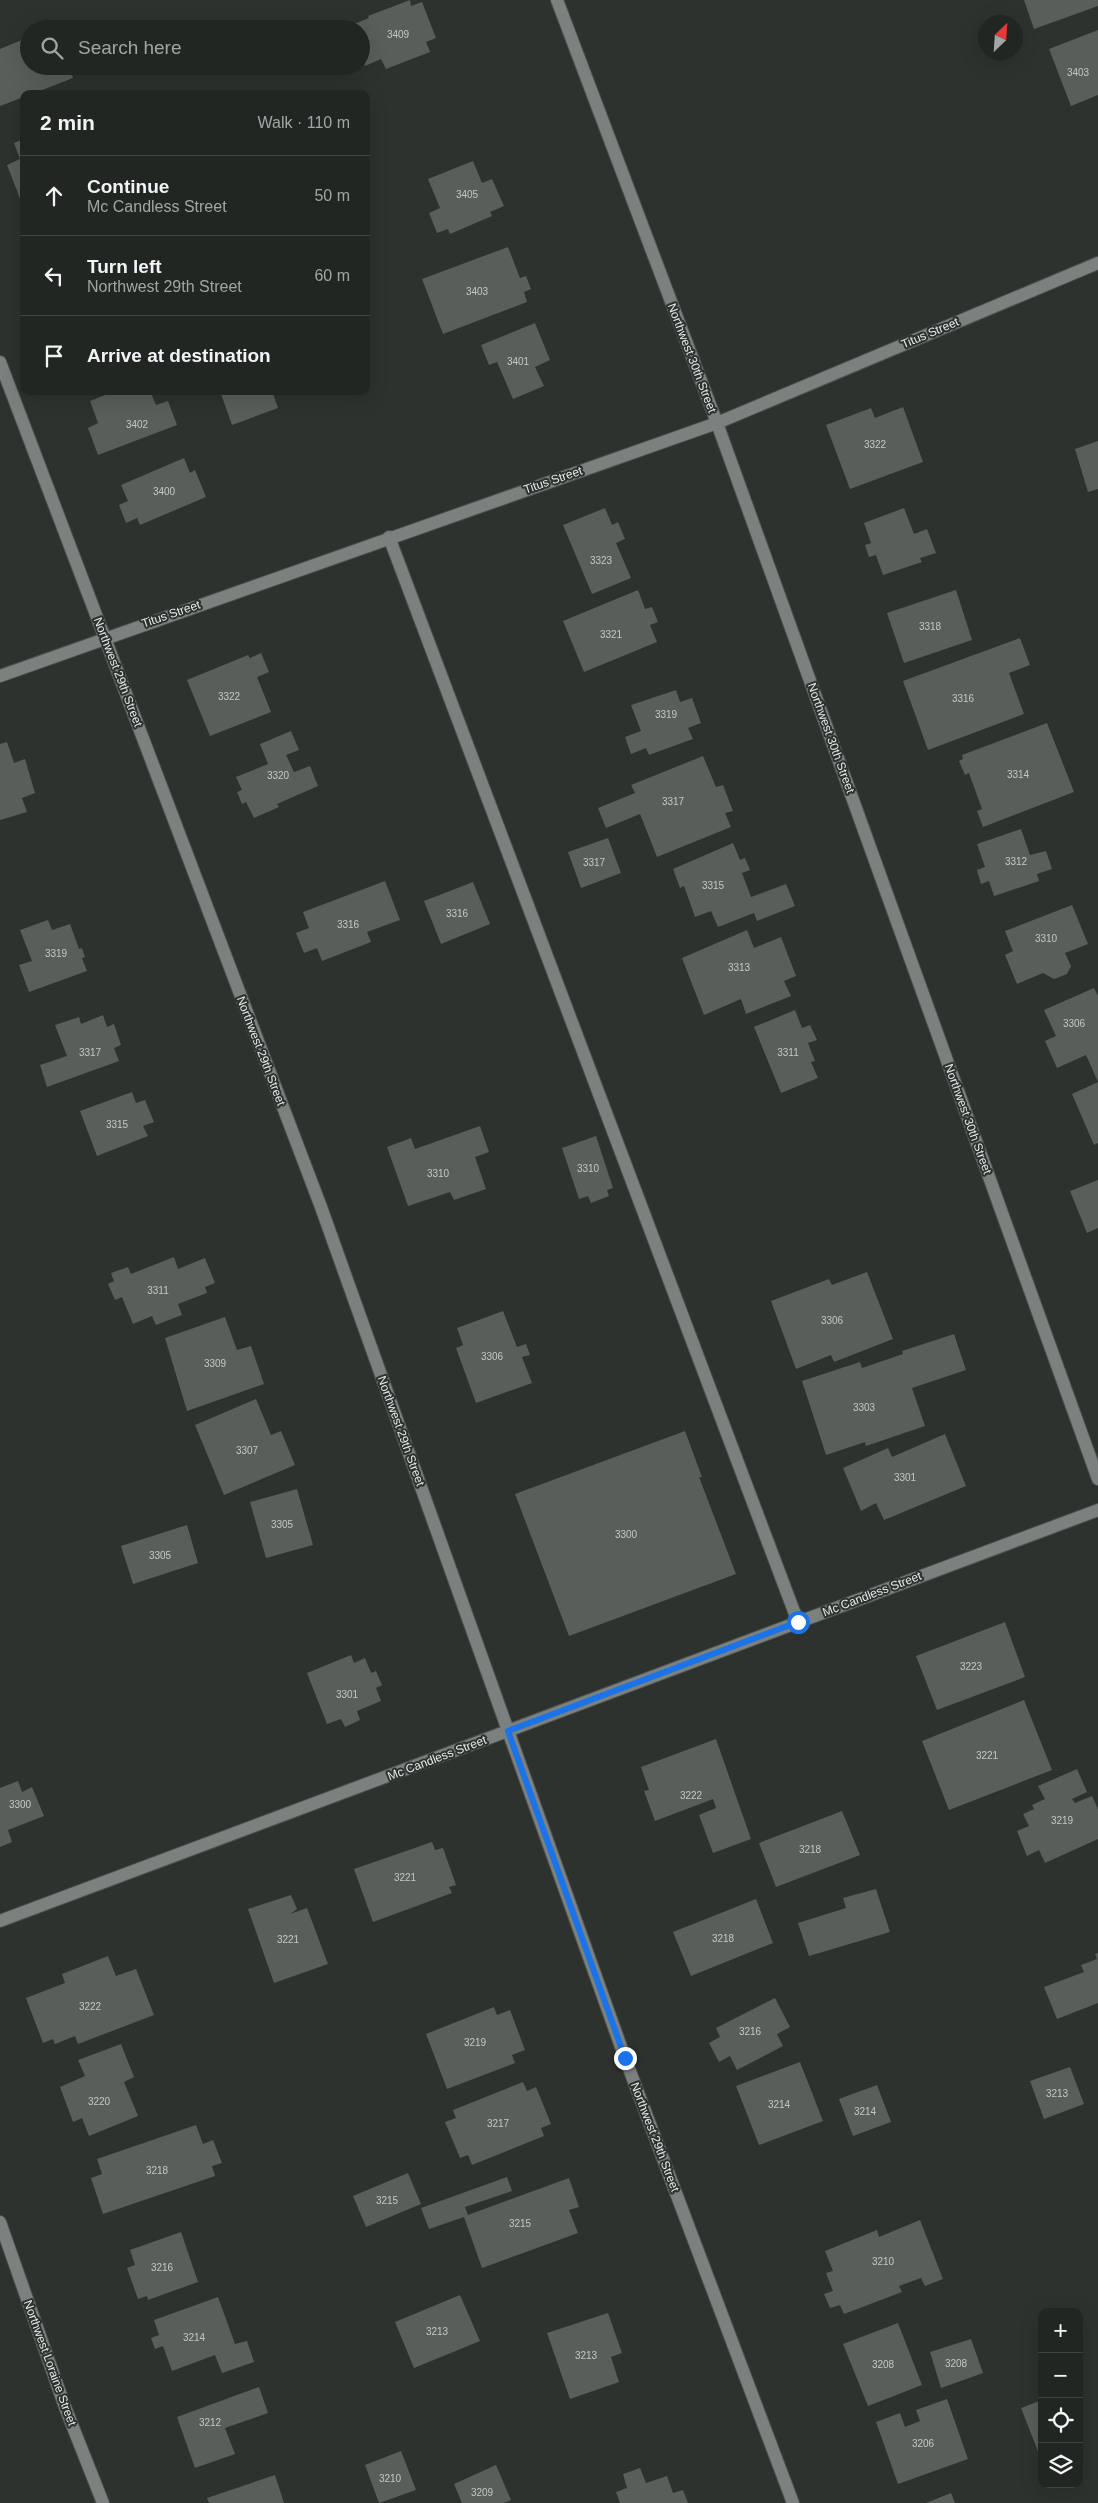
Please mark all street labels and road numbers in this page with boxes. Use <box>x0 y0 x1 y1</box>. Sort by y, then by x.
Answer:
street label: Northwest 30th Street <box>665 301 720 415</box>
street label: Titus Street <box>899 314 961 351</box>
street label: Titus Street <box>522 463 585 497</box>
street label: Titus Street <box>140 597 203 631</box>
street label: Northwest 29th Street <box>91 615 146 729</box>
street label: Northwest 30th Street <box>805 681 858 796</box>
street label: Northwest 29th Street <box>234 994 289 1108</box>
street label: Northwest 30th Street <box>942 1062 995 1177</box>
street label: Northwest 29th Street <box>375 1374 428 1489</box>
street label: Mc Candless Street <box>821 1568 924 1619</box>
street label: Mc Candless Street <box>386 1732 489 1783</box>
street label: Northwest 29th Street <box>628 2080 683 2194</box>
street label: Northwest Loraine Street <box>21 2298 80 2428</box>

